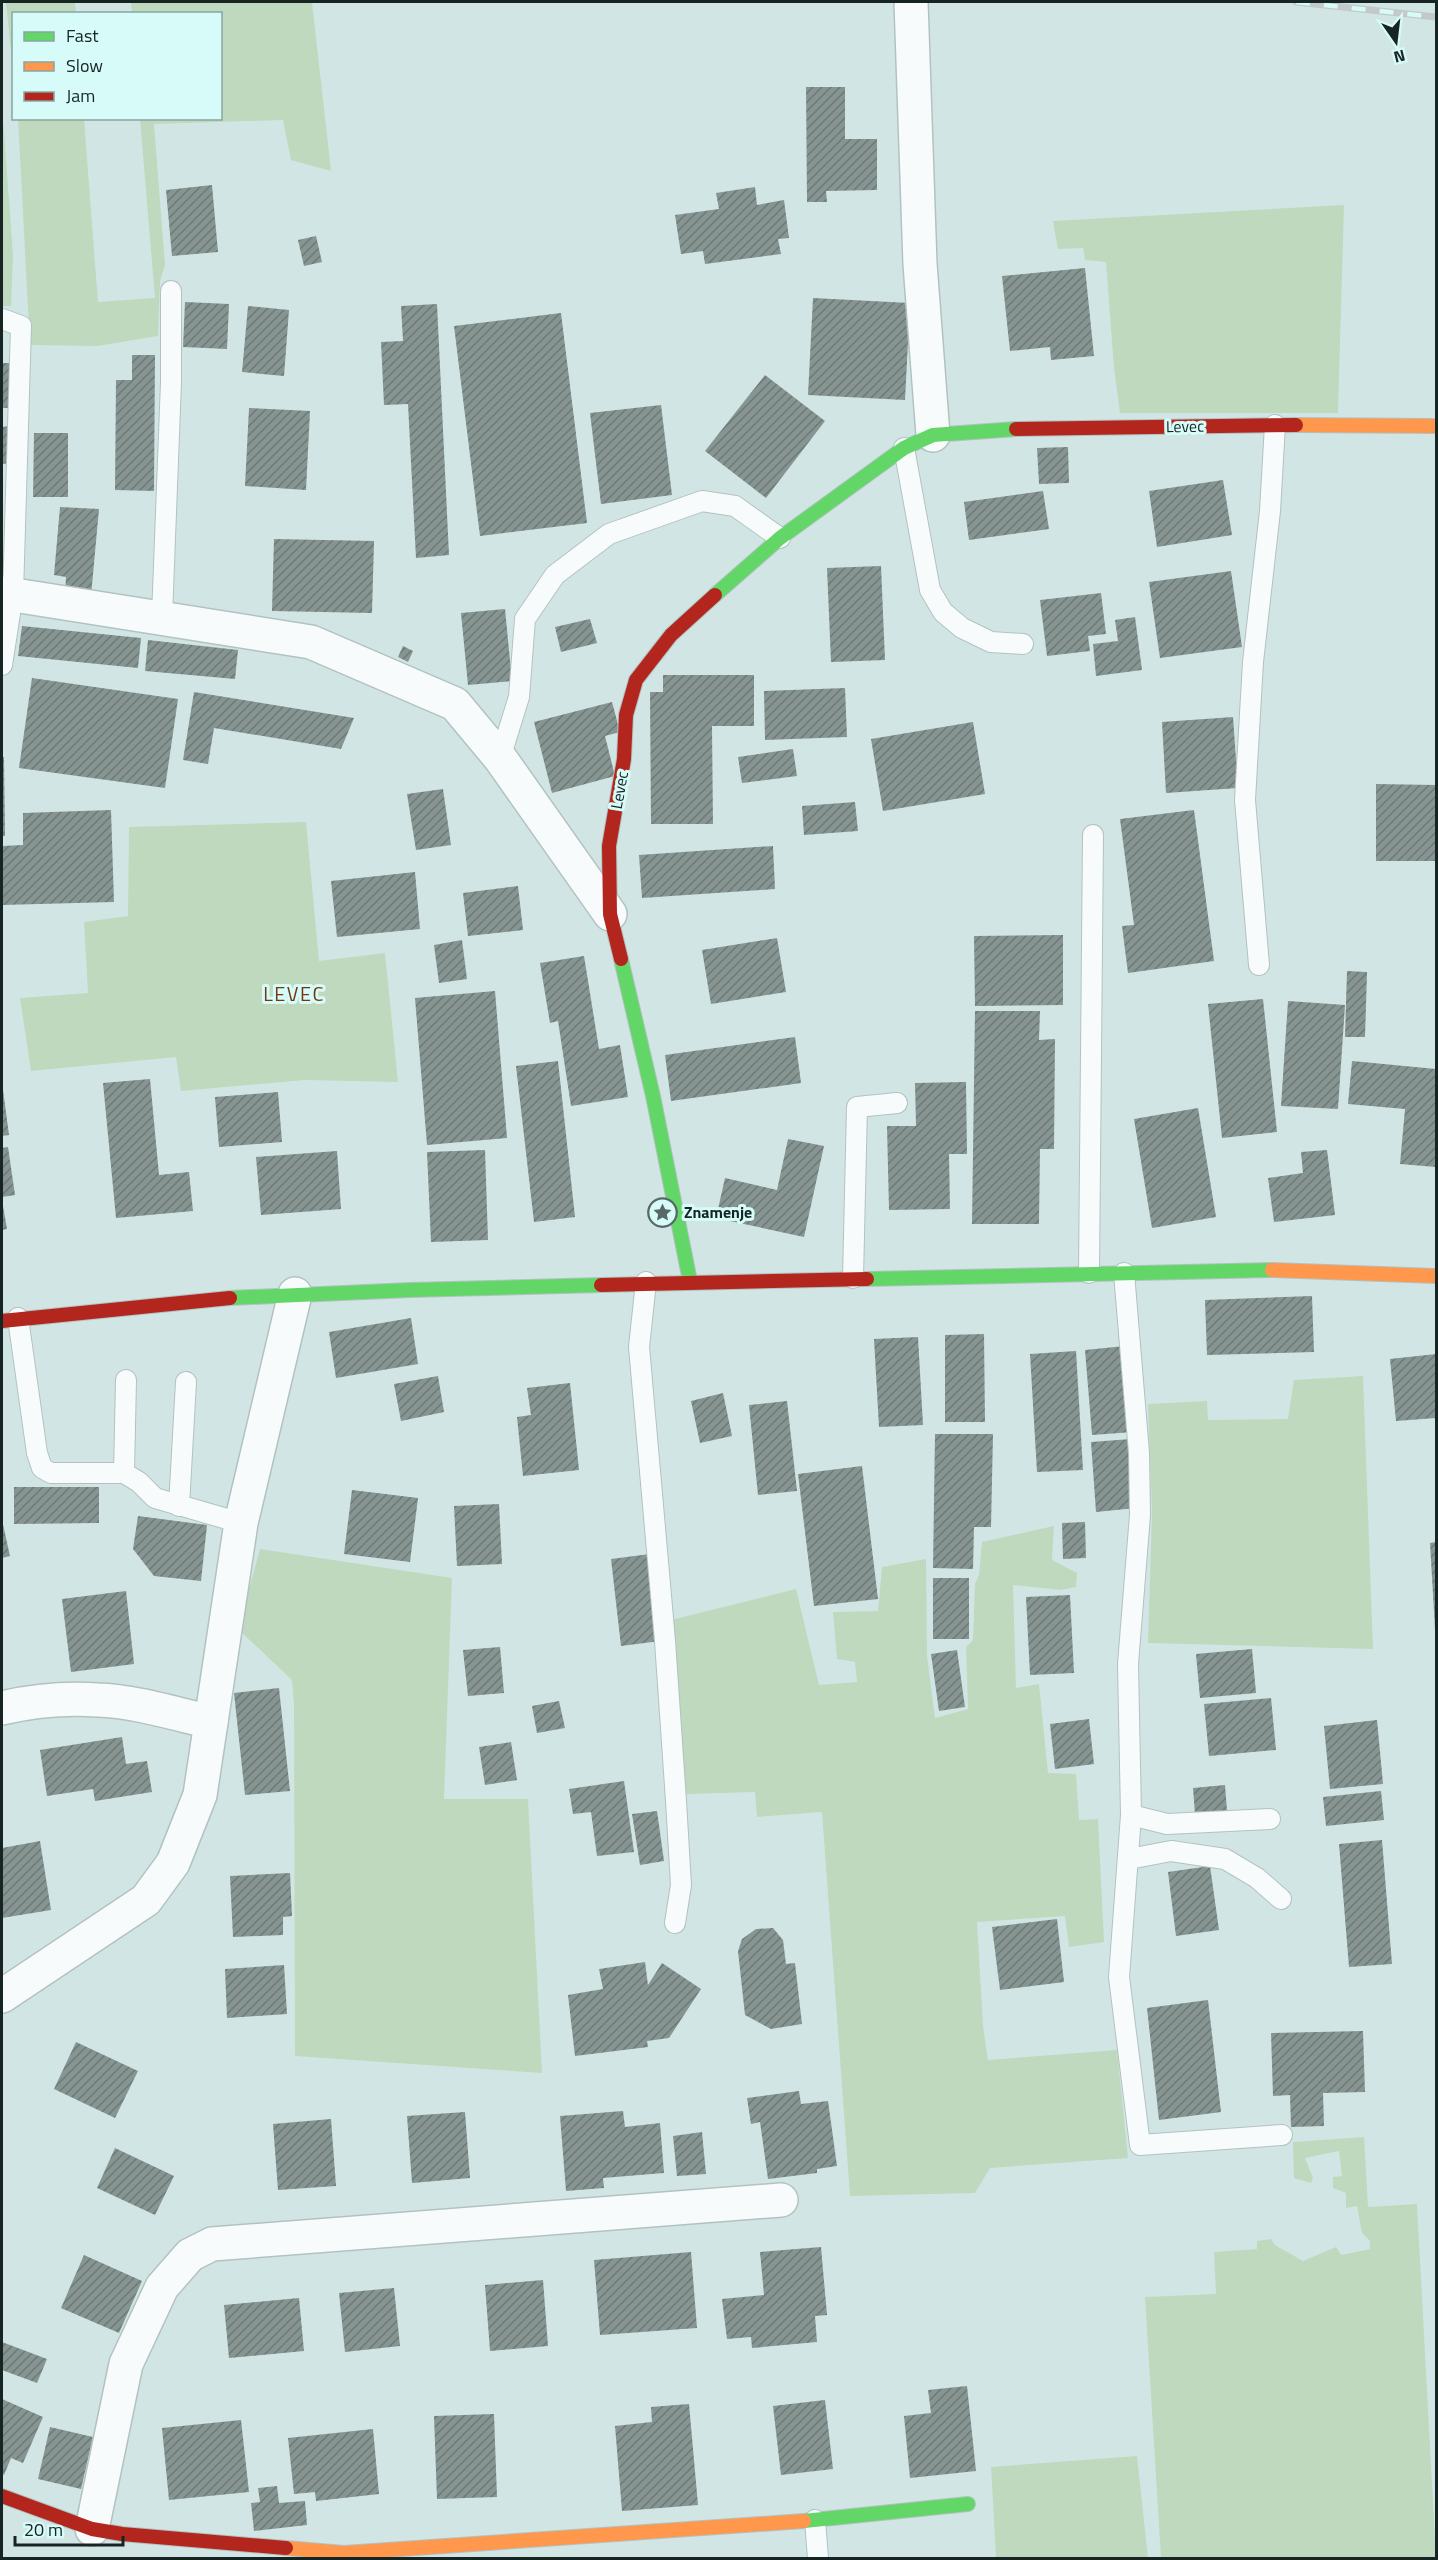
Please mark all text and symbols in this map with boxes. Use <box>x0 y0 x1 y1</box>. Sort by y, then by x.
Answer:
legend <box>12 12 222 120</box>
north arrow <box>1366 12 1426 72</box>
text: Fast <box>66 22 99 49</box>
text: N <box>1391 44 1408 70</box>
text: Slow <box>66 52 103 79</box>
text: Jam <box>66 82 95 109</box>
street label: Levec <box>1166 414 1204 438</box>
street label: Levec <box>604 769 634 811</box>
district label: LEVEC <box>263 978 325 1009</box>
place icon: Znamenje <box>647 1196 679 1228</box>
place label: Znamenje <box>684 1200 752 1224</box>
scale bar <box>15 2509 123 2547</box>
text: 20 m <box>24 2516 63 2543</box>

